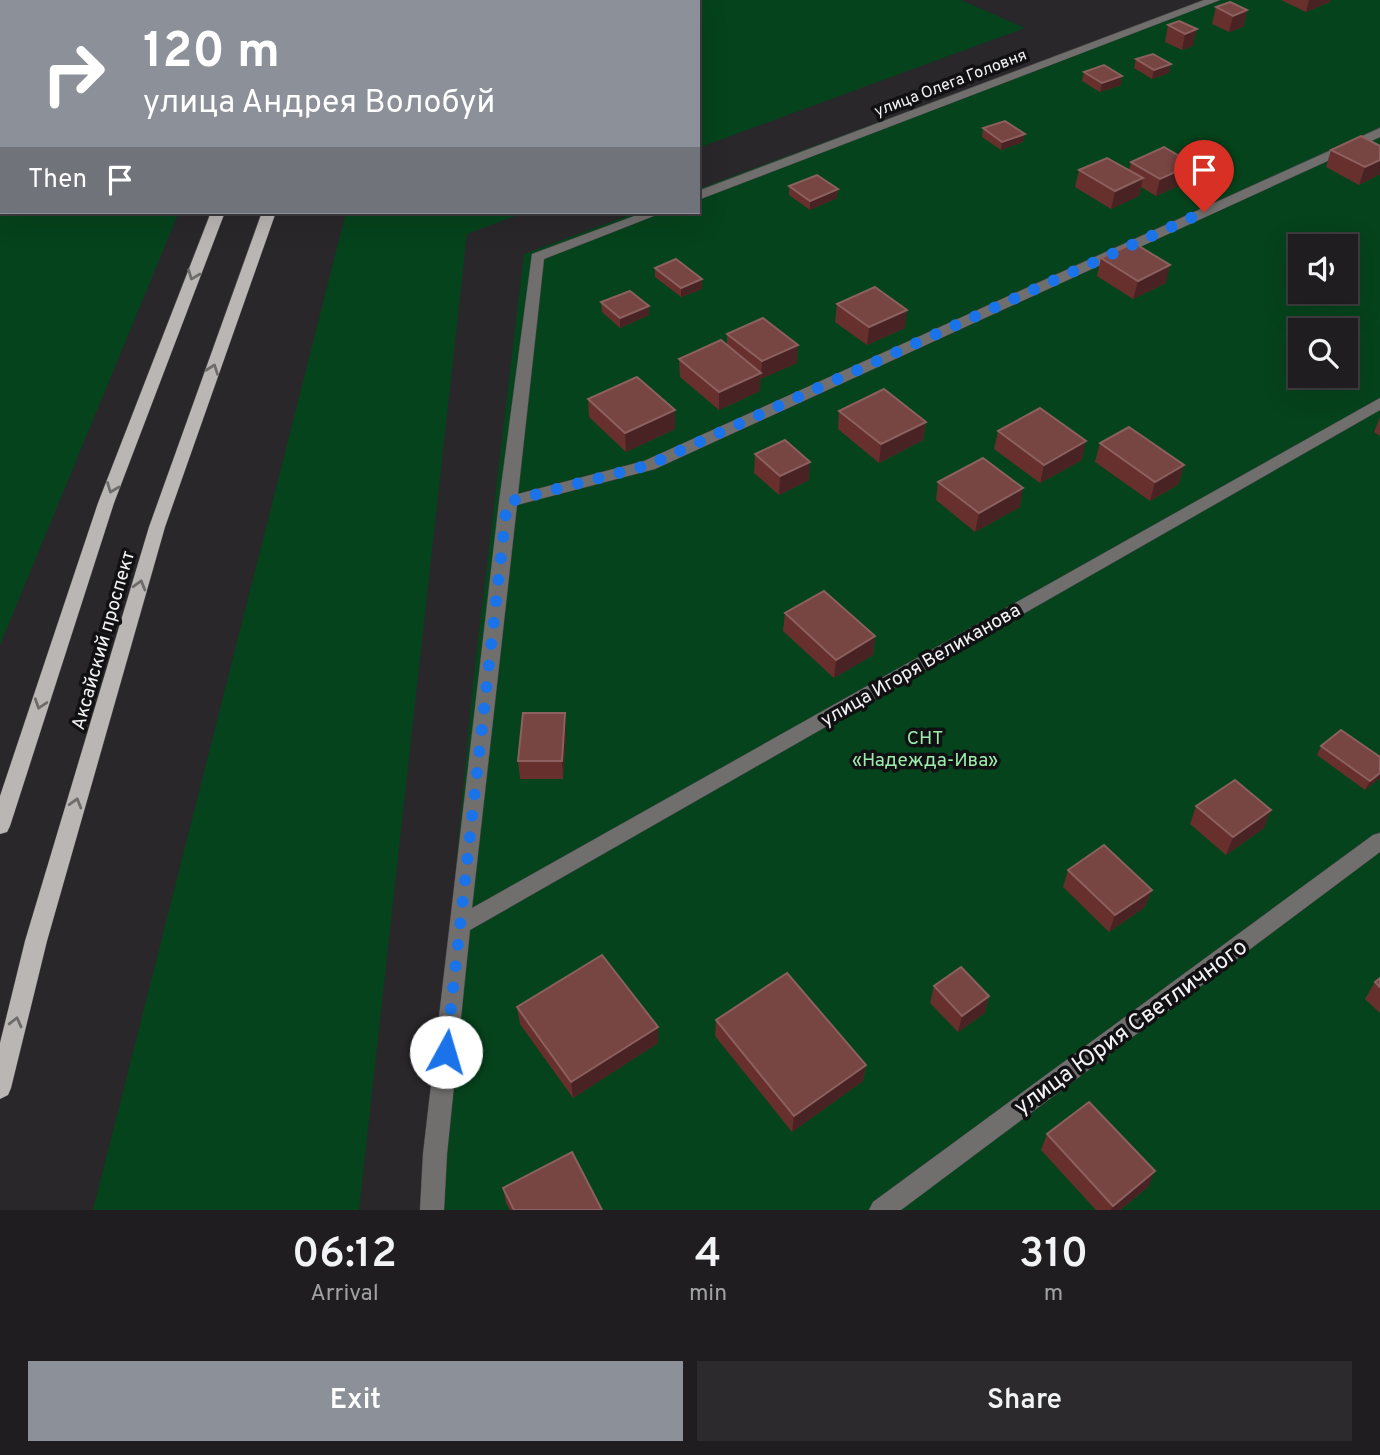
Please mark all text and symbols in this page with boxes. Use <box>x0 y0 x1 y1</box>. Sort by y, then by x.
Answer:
text: 120 m <box>143 23 280 85</box>
icon: right <box>28 28 119 119</box>
street label: улица Олега Головня <box>872 46 1030 122</box>
text: улица Андрея Волобуй <box>143 84 495 124</box>
pin <box>1174 140 1234 212</box>
icon: arrive <box>1185 151 1223 189</box>
icon: arrive <box>101 161 139 199</box>
text: Then <box>28 164 87 197</box>
map controls <box>1288 234 1358 388</box>
button: sound <box>1288 234 1358 304</box>
one-way arrow <box>188 269 202 281</box>
button: search <box>1288 318 1358 388</box>
one-way arrow <box>205 364 219 376</box>
one-way arrow <box>106 481 120 493</box>
street label: Аксайский проспект <box>67 548 141 733</box>
one-way arrow <box>132 579 147 591</box>
street label: улица Игоря Великанова <box>817 599 1025 733</box>
one-way arrow <box>34 697 48 709</box>
park label: СНТ «Надежда-Ива» <box>852 727 998 773</box>
one-way arrow <box>68 797 83 809</box>
street label: улица Юрия Светличного <box>1009 934 1254 1122</box>
position arrow <box>409 1015 483 1089</box>
one-way arrow <box>8 1016 22 1028</box>
text: 06:12 <box>292 1229 397 1282</box>
text: 4 <box>695 1229 721 1282</box>
text: 310 <box>1019 1229 1088 1282</box>
text: Arrival <box>310 1280 379 1309</box>
text: min <box>689 1280 727 1309</box>
text: m <box>1044 1280 1063 1309</box>
button: Exit <box>28 1361 683 1441</box>
button: Share <box>697 1361 1352 1441</box>

